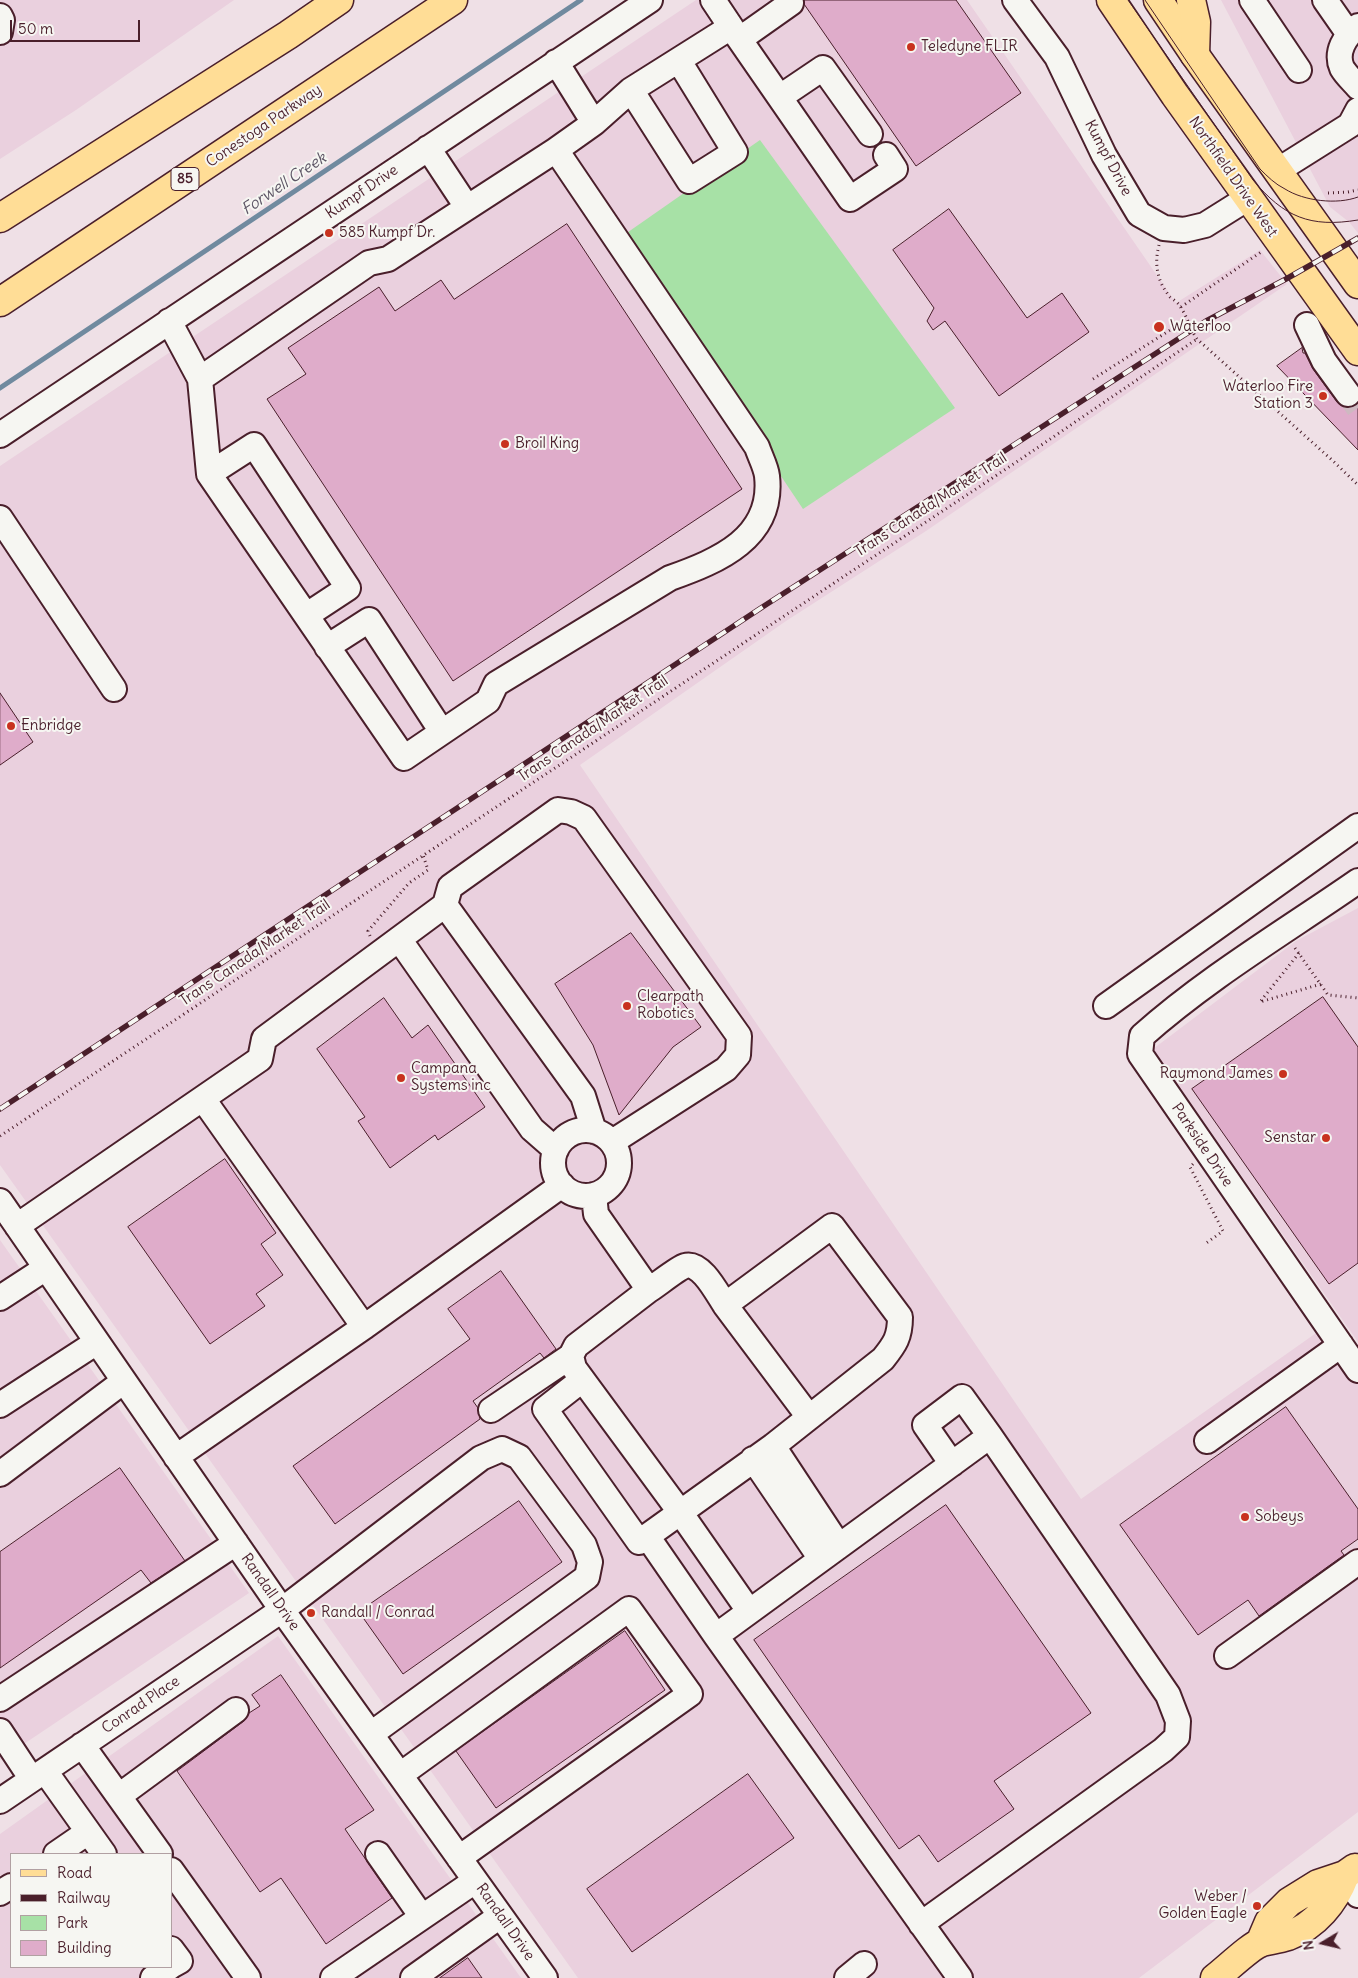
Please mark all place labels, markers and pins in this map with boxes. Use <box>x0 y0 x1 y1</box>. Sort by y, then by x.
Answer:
place label: Teledyne FLIR <box>921 38 1018 56</box>
marker: Teledyne FLIR <box>905 41 917 53</box>
place label: 585 Kumpf Dr. <box>339 224 435 242</box>
marker: 585 Kumpf Dr. <box>323 227 335 239</box>
place label: Waterloo <box>1170 318 1231 336</box>
marker: Waterloo <box>1152 320 1166 334</box>
place label: Waterloo Fire Station 3 <box>1223 378 1313 413</box>
marker: Waterloo Fire Station 3 <box>1317 390 1329 402</box>
place label: Broil King <box>515 435 579 453</box>
marker: Broil King <box>499 438 511 450</box>
place label: Enbridge <box>21 717 81 735</box>
marker: Enbridge <box>5 720 17 732</box>
place label: Clearpath Robotics <box>637 988 704 1023</box>
marker: Clearpath Robotics <box>621 1000 633 1012</box>
place label: Campana Systems inc <box>411 1060 491 1095</box>
place label: Raymond James <box>1160 1065 1273 1083</box>
marker: Raymond James <box>1277 1068 1289 1080</box>
marker: Campana Systems inc <box>395 1072 407 1084</box>
place label: Senstar <box>1264 1129 1316 1147</box>
marker: Senstar <box>1320 1132 1332 1144</box>
place label: Sobeys <box>1255 1508 1303 1526</box>
marker: Sobeys <box>1239 1511 1251 1523</box>
place label: Randall / Conrad <box>321 1604 435 1622</box>
marker: Randall / Conrad <box>305 1607 317 1619</box>
place label: Weber / Golden Eagle <box>1158 1888 1247 1923</box>
marker: Weber / Golden Eagle <box>1251 1900 1263 1912</box>

